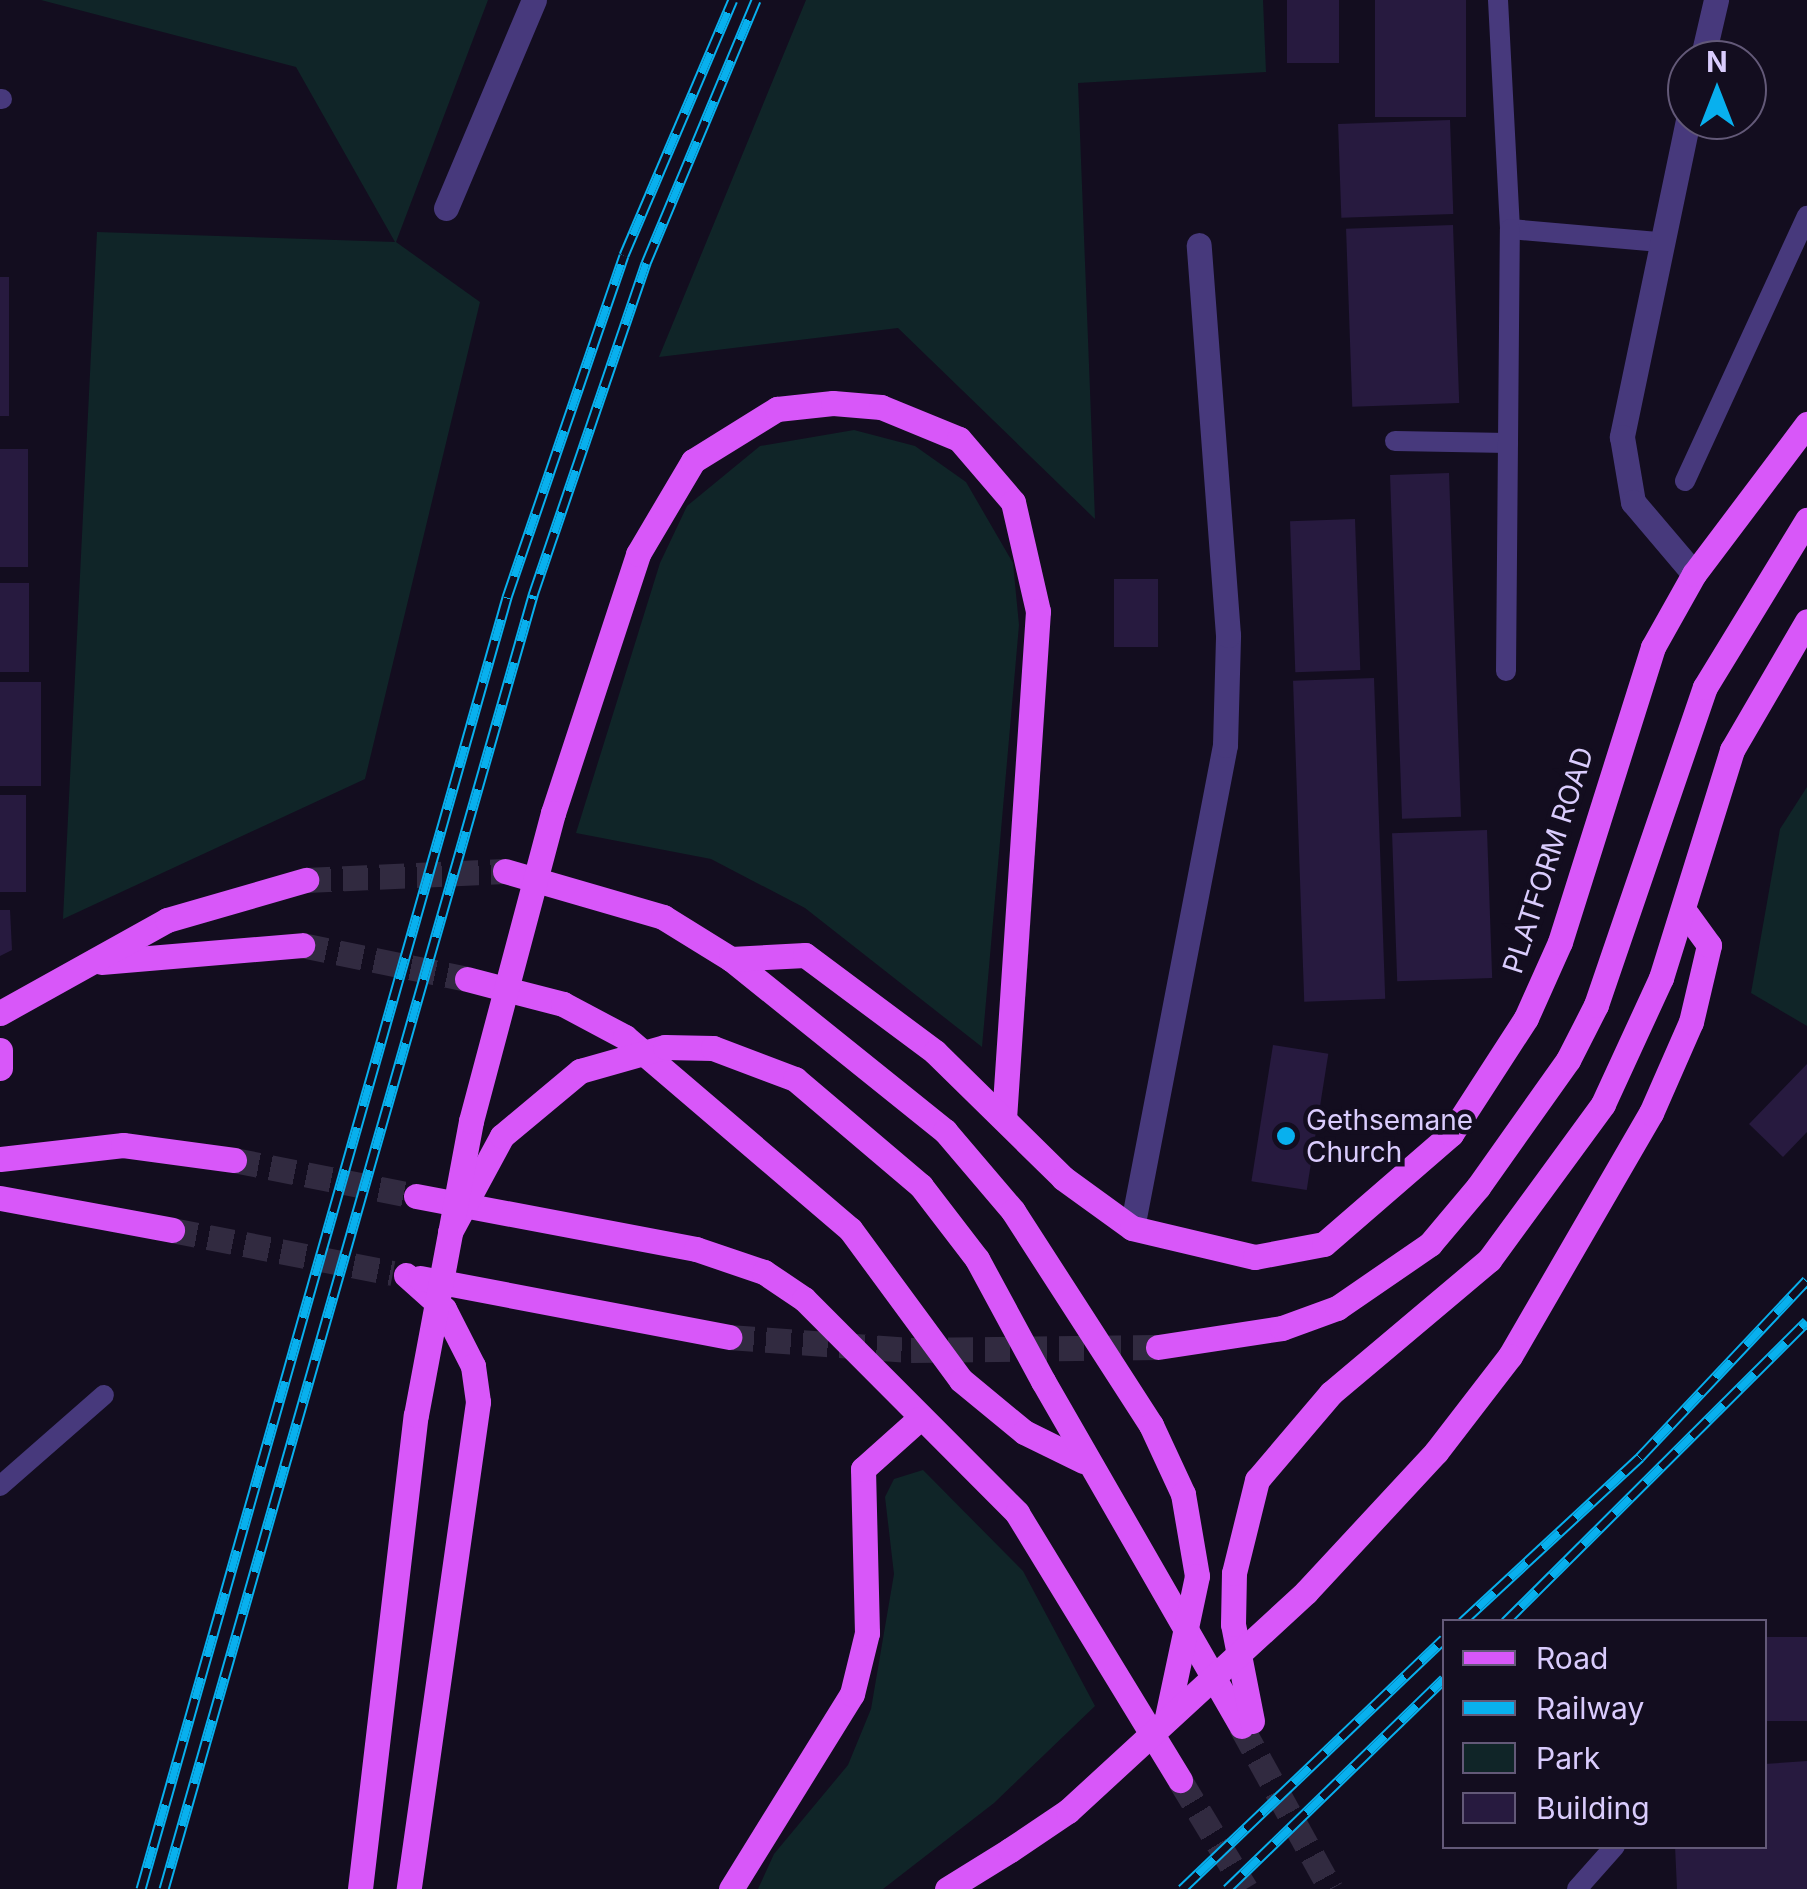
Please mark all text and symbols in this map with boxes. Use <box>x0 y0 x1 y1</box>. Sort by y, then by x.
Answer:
north arrow <box>1667 40 1767 140</box>
text: N <box>1706 45 1728 79</box>
street label: PLATFORM ROAD <box>1496 743 1600 977</box>
place label: Gethsemane Church <box>1306 1103 1473 1169</box>
marker: Gethsemane Church <box>1275 1125 1297 1147</box>
legend <box>1442 1619 1767 1849</box>
text: Road <box>1536 1640 1608 1676</box>
text: Railway <box>1536 1690 1644 1726</box>
text: Park <box>1536 1740 1600 1776</box>
text: Building <box>1536 1790 1650 1826</box>

